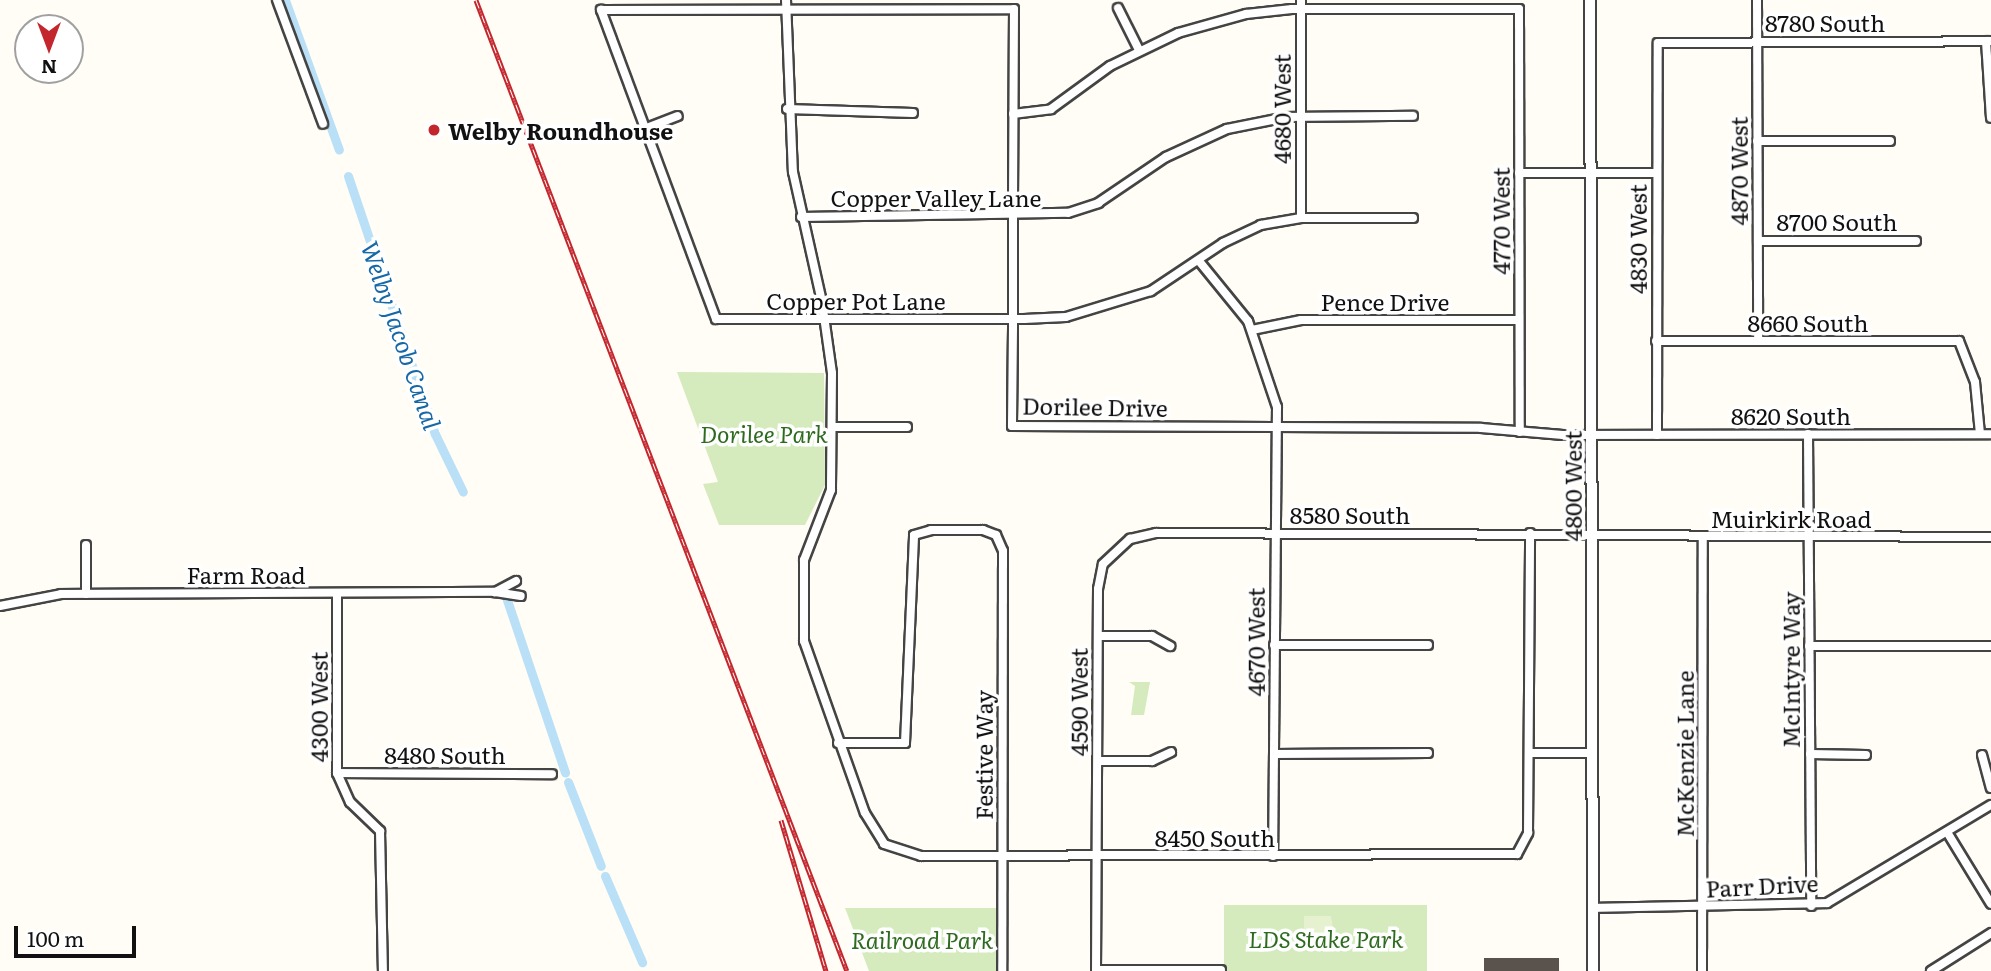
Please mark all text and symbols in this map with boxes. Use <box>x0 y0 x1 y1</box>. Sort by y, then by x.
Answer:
street label: 8780 South <box>1765 8 1885 36</box>
north arrow <box>14 14 84 84</box>
text: N <box>41 54 57 82</box>
street label: 4680 West <box>1267 54 1295 164</box>
place label: Welby Roundhouse <box>448 116 673 144</box>
street label: 4870 West <box>1724 117 1752 225</box>
marker: Welby Roundhouse <box>426 122 442 138</box>
street label: 4770 West <box>1486 167 1514 275</box>
street label: Copper Valley Lane <box>831 183 1041 211</box>
street label: 4830 West <box>1623 184 1651 294</box>
street label: 8700 South <box>1777 207 1897 235</box>
water label: Welby Jacob Canal <box>356 237 448 433</box>
street label: Copper Pot Lane <box>766 286 946 314</box>
street label: Pence Drive <box>1321 287 1449 315</box>
street label: 8660 South <box>1748 308 1868 336</box>
street label: Dorilee Drive <box>1022 391 1168 421</box>
street label: 8620 South <box>1731 401 1851 429</box>
park label: Dorilee Park <box>700 419 828 447</box>
street label: 4800 West <box>1558 431 1586 541</box>
street label: 8580 South <box>1290 500 1410 528</box>
street label: Muirkirk Road <box>1710 504 1872 532</box>
street label: Farm Road <box>187 560 305 588</box>
street label: 4670 West <box>1241 588 1269 696</box>
street label: McIntyre Way <box>1776 592 1804 748</box>
street label: 4590 West <box>1064 648 1092 756</box>
street label: 4300 West <box>304 652 332 762</box>
street label: McKenzie Lane <box>1670 670 1698 838</box>
street label: Festive Way <box>969 690 997 820</box>
street label: 8480 South <box>384 740 506 768</box>
street label: 8450 South <box>1155 823 1275 851</box>
street label: Parr Drive <box>1705 868 1819 902</box>
scale bar <box>18 912 140 956</box>
text: 100 m <box>27 922 84 953</box>
park label: LDS Stake Park <box>1248 924 1404 952</box>
park label: Railroad Park <box>851 925 993 953</box>

